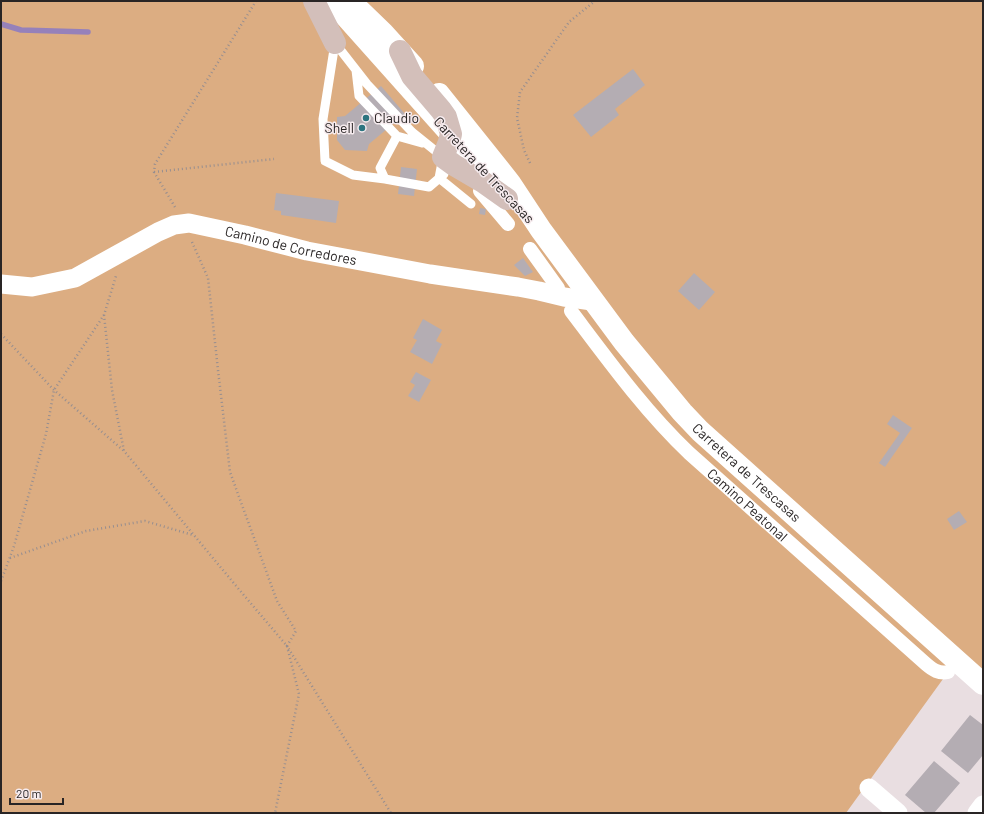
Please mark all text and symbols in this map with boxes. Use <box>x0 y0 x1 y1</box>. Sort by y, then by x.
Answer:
place label: Claudio <box>374 109 419 126</box>
marker: Claudio <box>361 113 371 123</box>
street label: Carretera de Trescasas <box>431 113 538 227</box>
place label: Shell <box>324 119 354 136</box>
marker: Shell <box>357 123 367 133</box>
street label: Camino de Corredores <box>224 222 359 268</box>
street label: Carretera de Trescasas <box>689 419 805 525</box>
street label: Camino Peatonal <box>704 464 791 545</box>
scale bar <box>10 780 63 806</box>
text: 20 m <box>16 786 42 800</box>

